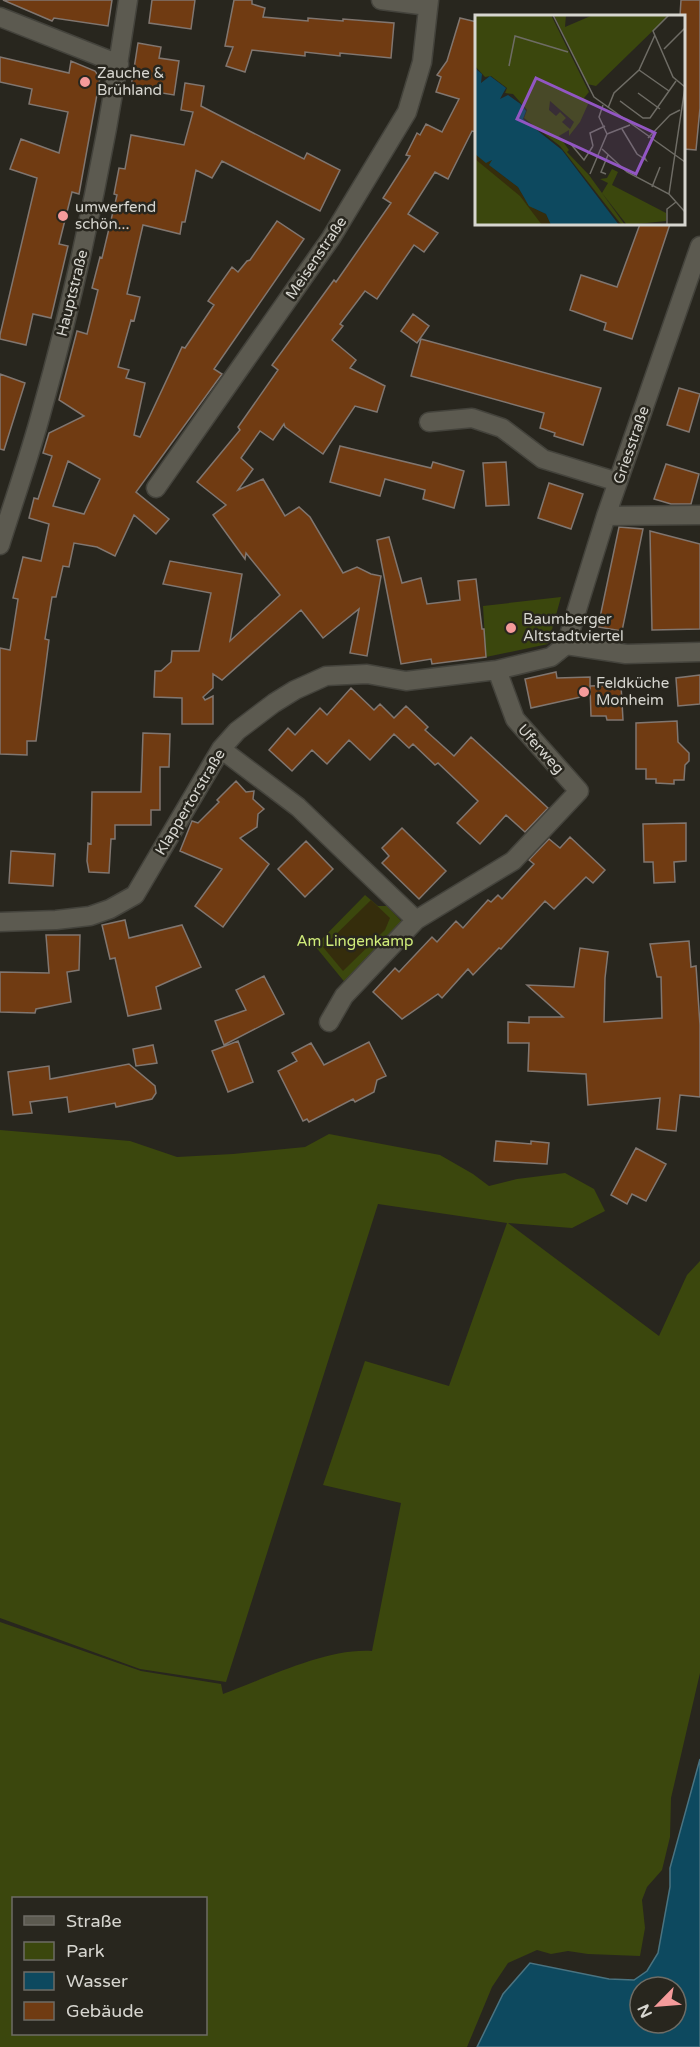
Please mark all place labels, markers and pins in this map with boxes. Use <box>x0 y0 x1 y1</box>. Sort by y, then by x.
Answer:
place label: Zauche & Brühland <box>97 64 165 99</box>
marker: Zauche & Brühland <box>78 75 92 89</box>
place label: umwerfend schön... <box>75 198 156 233</box>
marker: umwerfend schön... <box>56 209 70 223</box>
place label: Baumberger Altstadtviertel <box>523 610 624 645</box>
marker: Baumberger Altstadtviertel <box>504 621 518 635</box>
place label: Feldküche Monheim <box>596 674 669 709</box>
marker: Feldküche Monheim <box>577 685 591 699</box>

